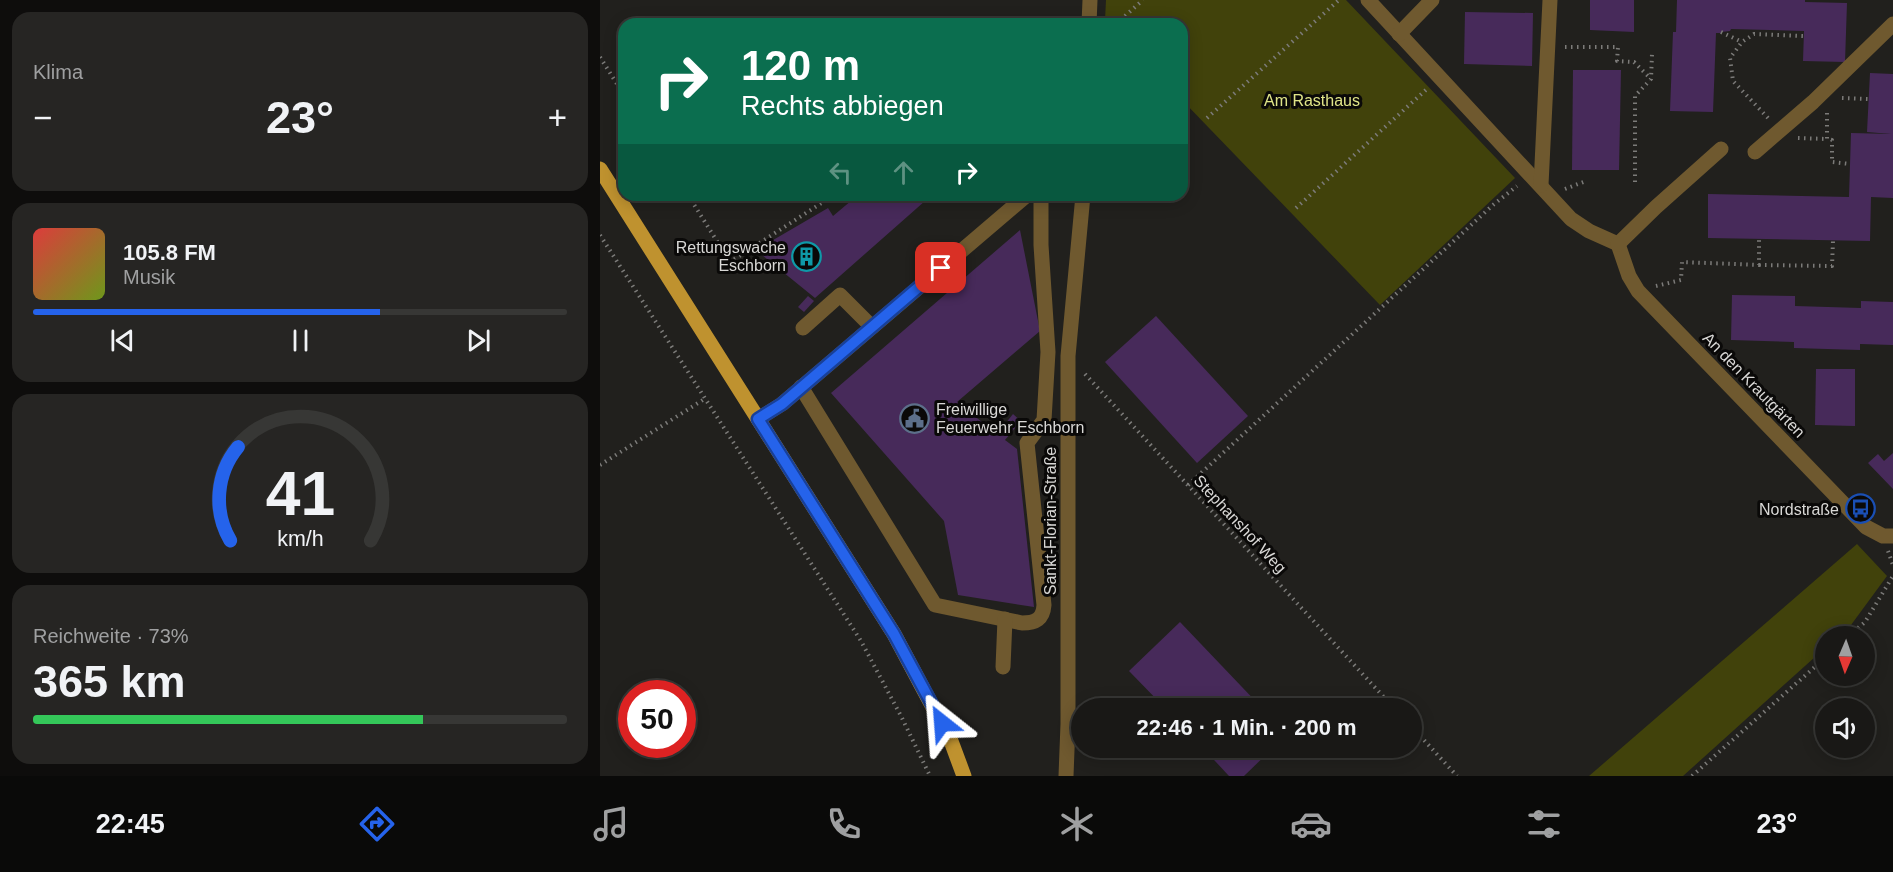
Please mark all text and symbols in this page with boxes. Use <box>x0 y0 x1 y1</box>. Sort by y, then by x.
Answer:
icon: right <box>642 42 720 120</box>
text: 120 m <box>741 42 860 89</box>
text: Klima <box>33 61 83 83</box>
text: Rechts abbiegen <box>741 91 944 121</box>
text: 23° <box>266 92 334 143</box>
park label: Am Rasthaus <box>1264 92 1360 109</box>
text: − <box>33 99 52 136</box>
text: + <box>548 99 567 136</box>
icon: left <box>824 156 857 189</box>
icon: ahead <box>887 156 920 189</box>
icon: right <box>950 156 983 189</box>
place label: Rettungswache Eschborn <box>676 239 786 274</box>
text: 105.8 FM <box>123 240 216 265</box>
building icon: Rettungswache Eschborn <box>791 240 823 272</box>
pin <box>915 242 966 293</box>
icon: arrive <box>924 251 957 284</box>
text: Musik <box>123 266 175 288</box>
icon: previous <box>106 324 139 357</box>
icon: pause <box>284 324 317 357</box>
icon: next <box>462 324 495 357</box>
street label: An den Krautgärten <box>1700 329 1808 441</box>
place label: Freiwillige Feuerwehr Eschborn <box>936 401 1085 436</box>
public building icon: Freiwillige Feuerwehr Eschborn <box>899 402 931 434</box>
street label: Sankt-Florian-Straße <box>1042 447 1059 595</box>
text: 41 <box>265 459 335 528</box>
street label: Stephanshof Weg <box>1191 472 1289 576</box>
bus stop icon: Nordstraße <box>1844 493 1876 525</box>
place label: Nordstraße <box>1759 501 1839 518</box>
text: km/h <box>277 527 323 551</box>
text: Reichweite · 73% <box>33 625 189 647</box>
north arrow <box>1815 626 1875 686</box>
map controls <box>1815 626 1875 758</box>
text: 365 km <box>33 656 186 707</box>
speed limit sign: 50 <box>618 680 696 758</box>
position arrow <box>910 691 974 755</box>
button: sound <box>1815 698 1875 758</box>
text: 22:46 · 1 Min. · 200 m <box>1136 715 1357 740</box>
icon: directions <box>356 803 398 845</box>
icon: music <box>590 803 632 845</box>
icon: phone <box>823 803 865 845</box>
icon: climate <box>1056 803 1098 845</box>
icon: car <box>1290 803 1332 845</box>
icon: filters <box>1523 803 1565 845</box>
text: 22:45 <box>96 809 165 839</box>
text: 23° <box>1756 809 1797 839</box>

